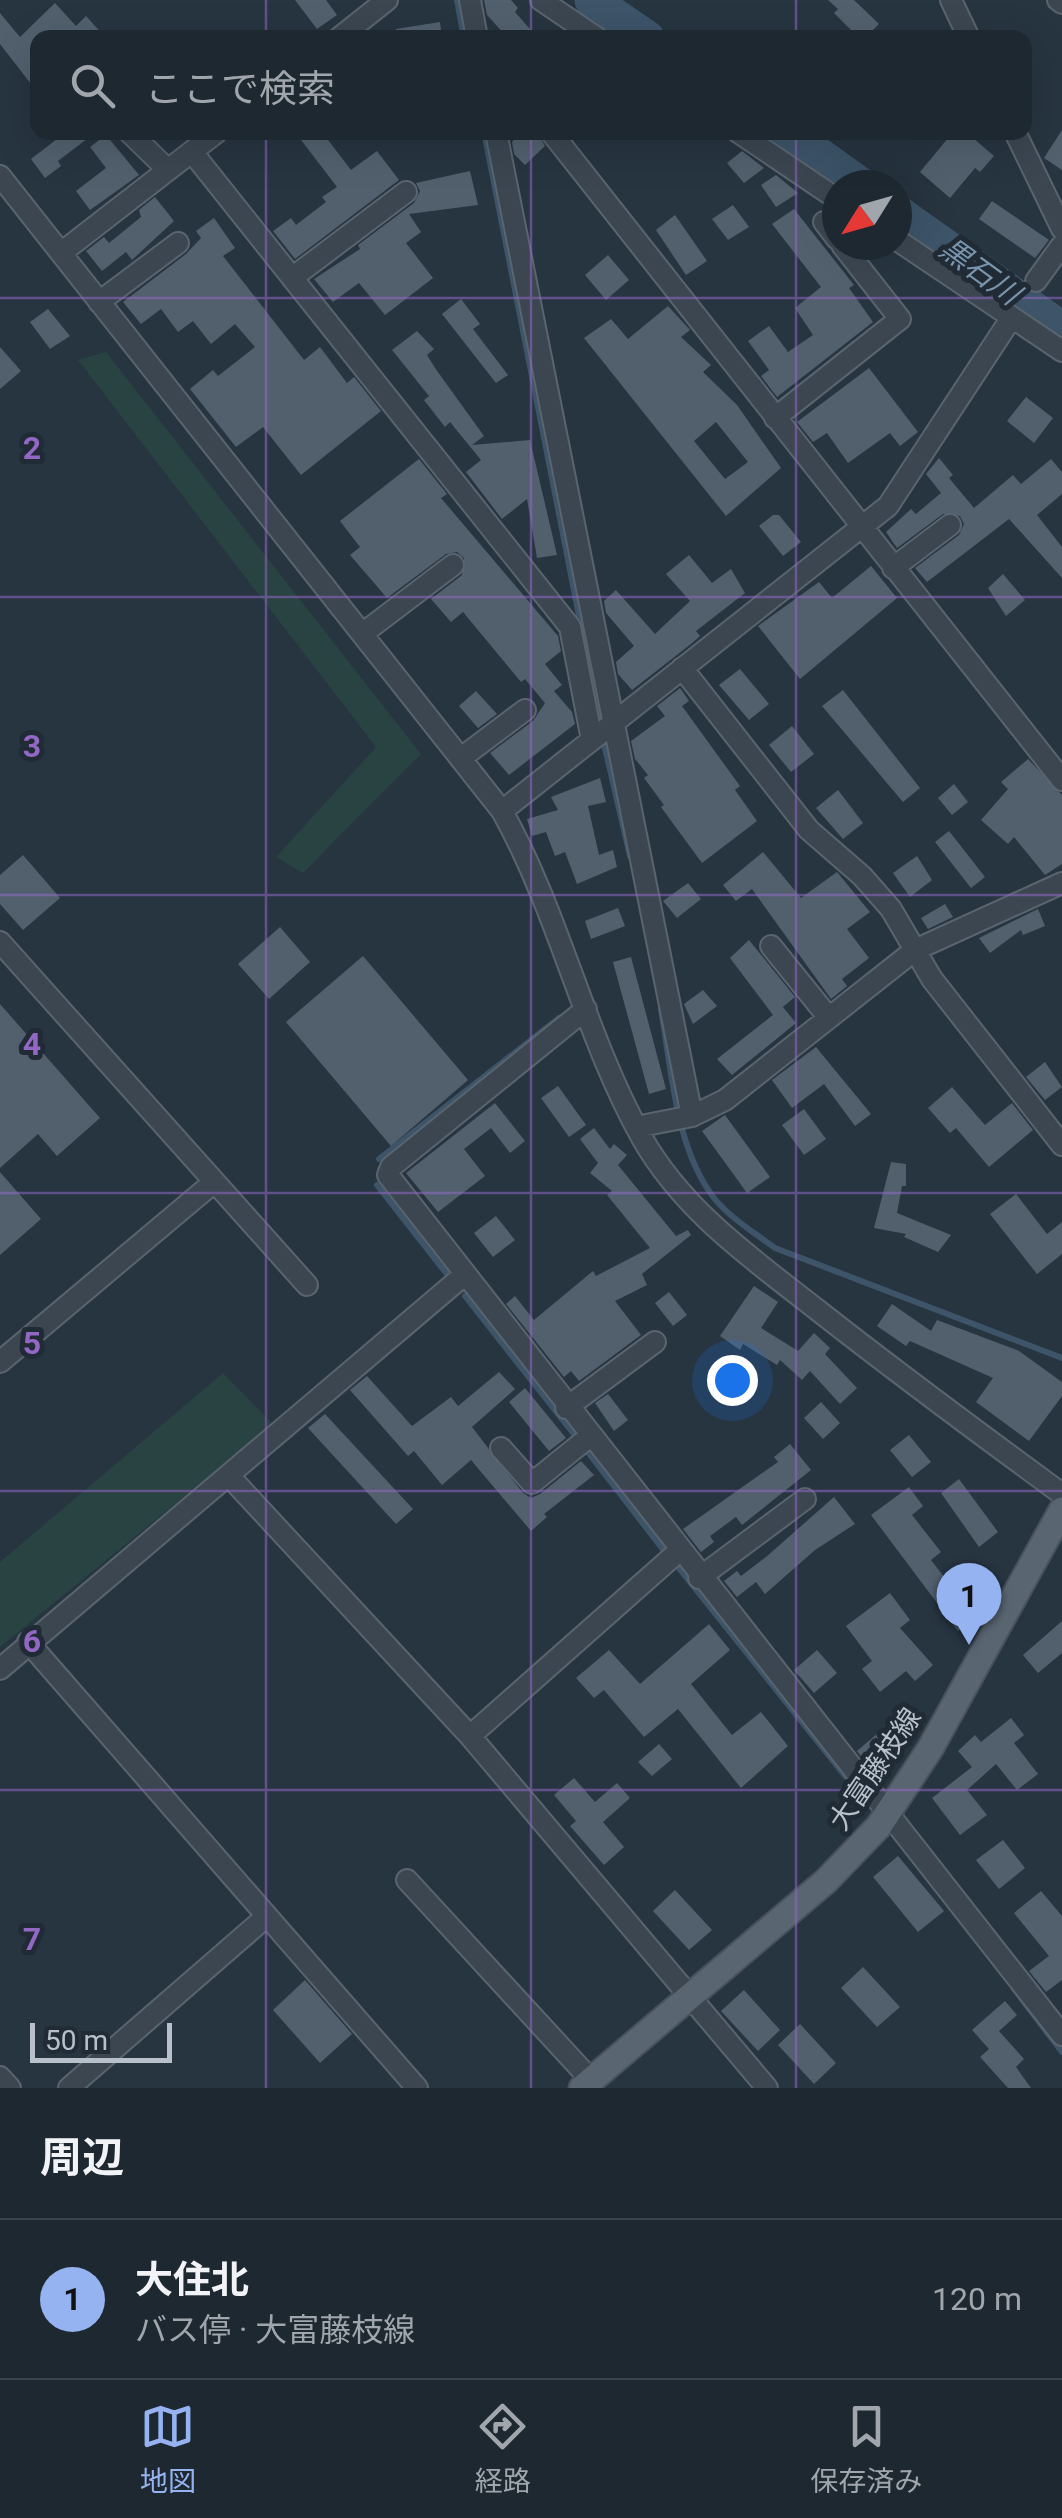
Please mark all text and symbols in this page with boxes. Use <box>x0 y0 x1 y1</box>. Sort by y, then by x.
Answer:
search box <box>30 30 1032 140</box>
icon: search <box>65 58 120 113</box>
text: ここで検索 <box>145 67 335 111</box>
north arrow <box>822 170 912 260</box>
water label: 黒石川 <box>933 230 1029 313</box>
text: 2 <box>23 429 41 467</box>
text: 3 <box>23 727 41 765</box>
text: 4 <box>23 1025 41 1063</box>
text: 5 <box>23 1324 41 1362</box>
your location <box>707 1355 758 1406</box>
pin: 1 <box>936 1562 1002 1645</box>
text: 6 <box>23 1622 41 1660</box>
street label: 大富藤枝線 <box>822 1702 928 1836</box>
text: 7 <box>23 1920 41 1958</box>
scale bar <box>30 2018 172 2062</box>
text: 50 m <box>45 2024 108 2057</box>
text: 周辺 <box>40 2133 124 2182</box>
text: 大住北 <box>135 2258 249 2302</box>
text: 1 <box>63 2280 82 2318</box>
text: 120 m <box>932 2280 1022 2318</box>
text: バス停 · 大富藤枝線 <box>135 2311 415 2349</box>
tab: 地図 <box>140 2399 196 2499</box>
tab: 経路 <box>475 2399 531 2499</box>
tab: 保存済み <box>810 2399 922 2499</box>

